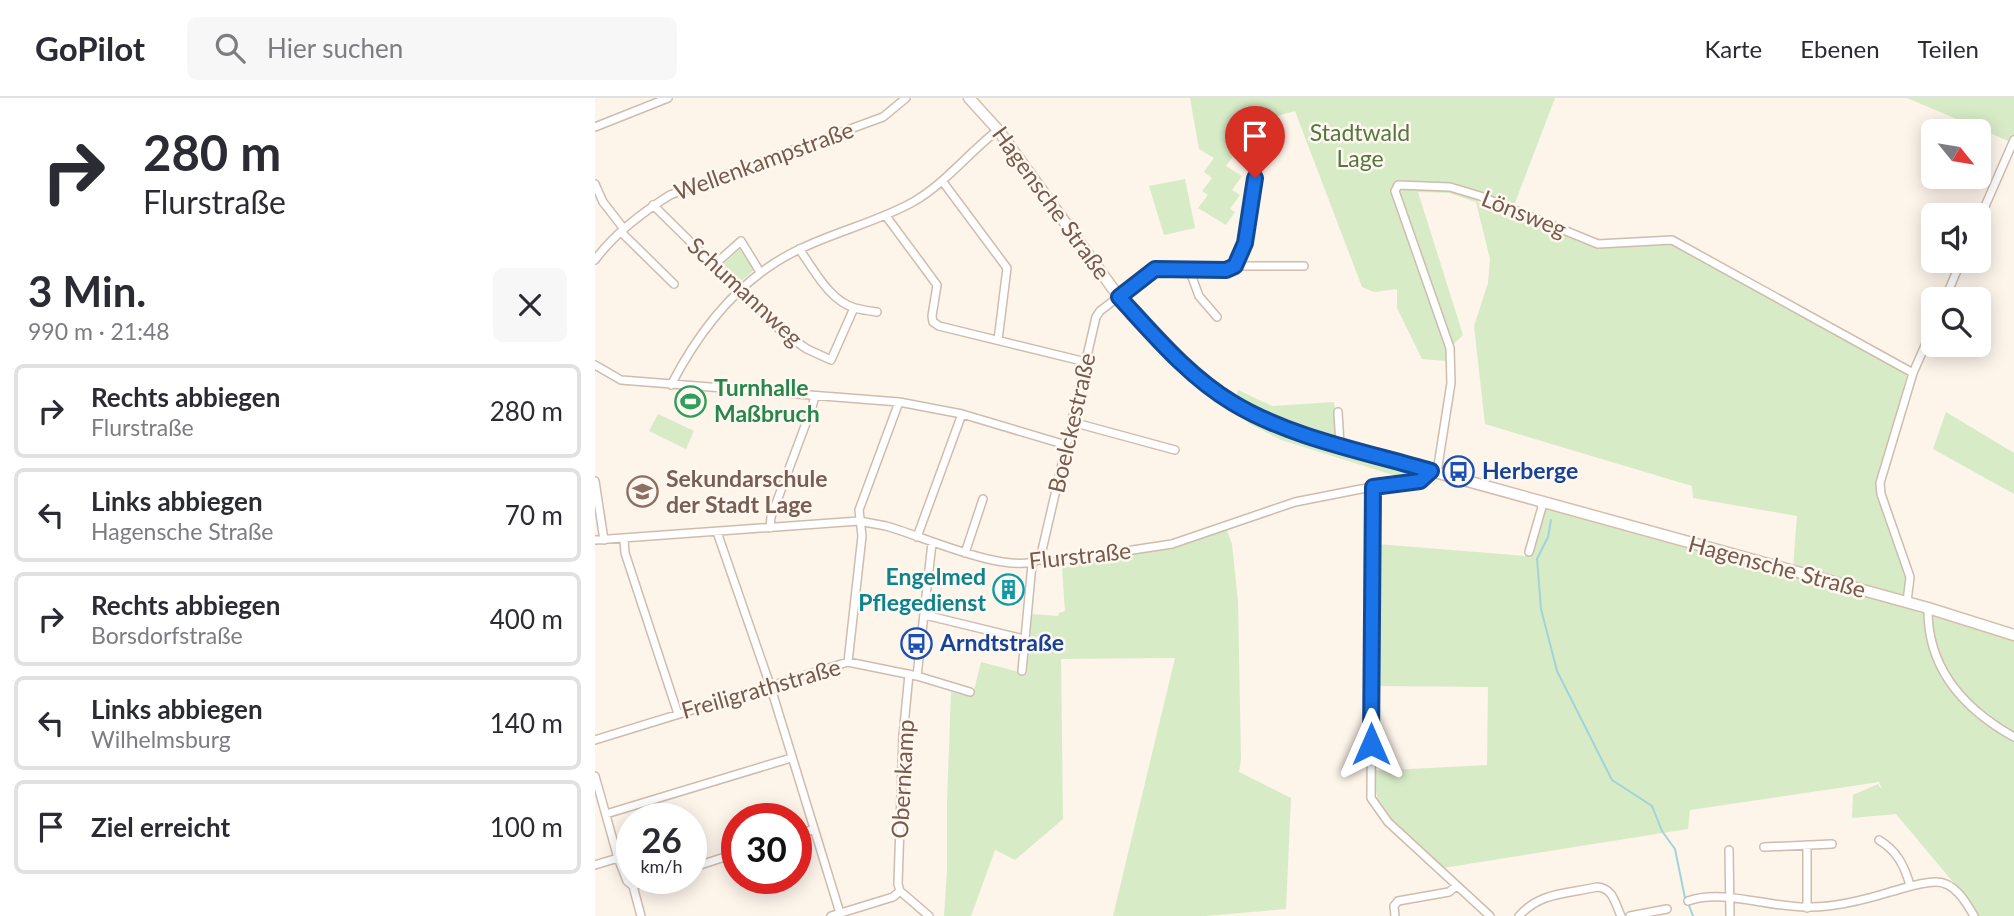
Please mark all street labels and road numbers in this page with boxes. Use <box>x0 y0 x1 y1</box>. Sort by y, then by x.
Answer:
street label: Wellenkampstraße <box>670 115 857 205</box>
street label: Hagensche Straße <box>987 120 1117 284</box>
street label: Lönsweg <box>1478 183 1571 243</box>
street label: Schumannweg <box>682 231 809 352</box>
street label: Boelckestraße <box>1041 350 1101 495</box>
street label: Hagensche Straße <box>1685 529 1869 603</box>
street label: Flurstraße <box>1027 536 1132 574</box>
street label: Freiligrathstraße <box>678 652 844 724</box>
street label: Obernkamp <box>885 719 919 839</box>

